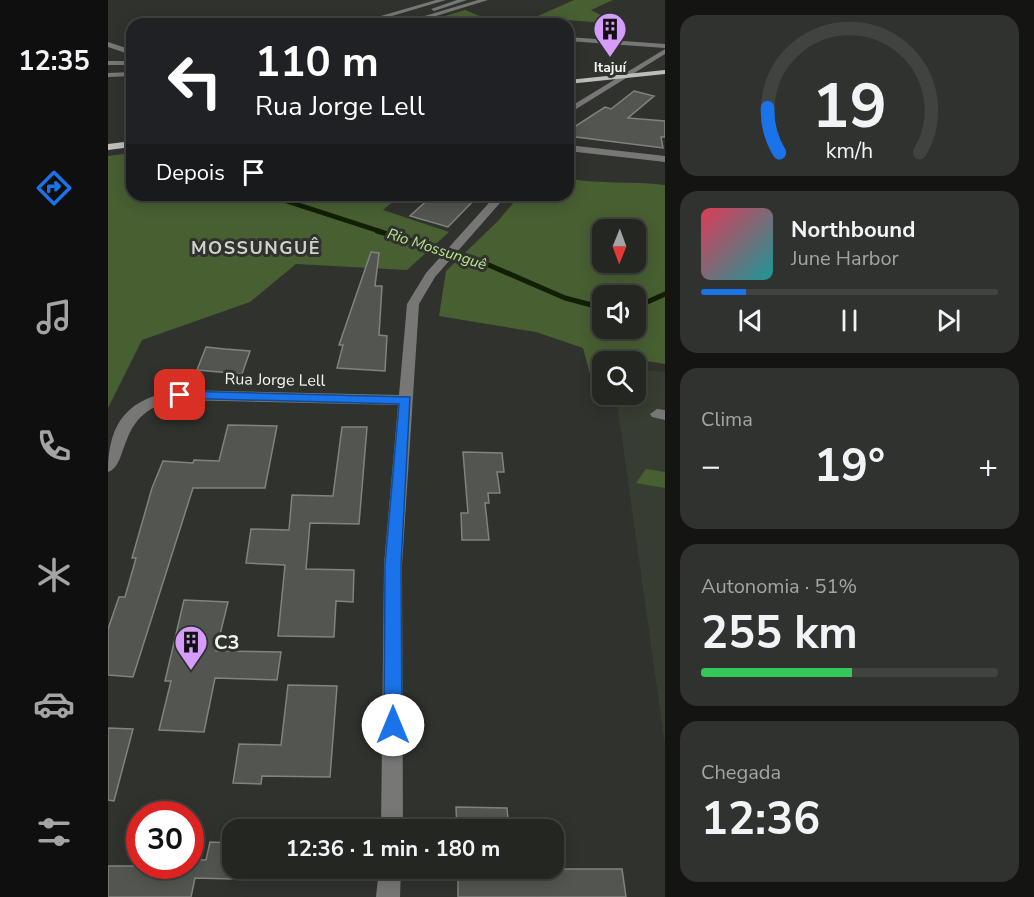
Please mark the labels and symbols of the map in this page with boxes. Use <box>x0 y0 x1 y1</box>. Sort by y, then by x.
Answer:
building icon: Itajuí <box>592 11 628 58</box>
place label: Itajuí <box>594 58 628 77</box>
north arrow <box>592 219 646 273</box>
water label: Rio Mossunguê <box>385 224 489 274</box>
district label: MOSSUNGUÊ <box>191 236 321 260</box>
street label: Rua Jorge Lell <box>225 368 326 392</box>
pin <box>154 369 205 420</box>
building icon: C3 <box>173 624 209 671</box>
place label: C3 <box>214 629 240 656</box>
position arrow <box>361 693 425 757</box>
speed limit sign: 30 <box>126 801 204 879</box>

